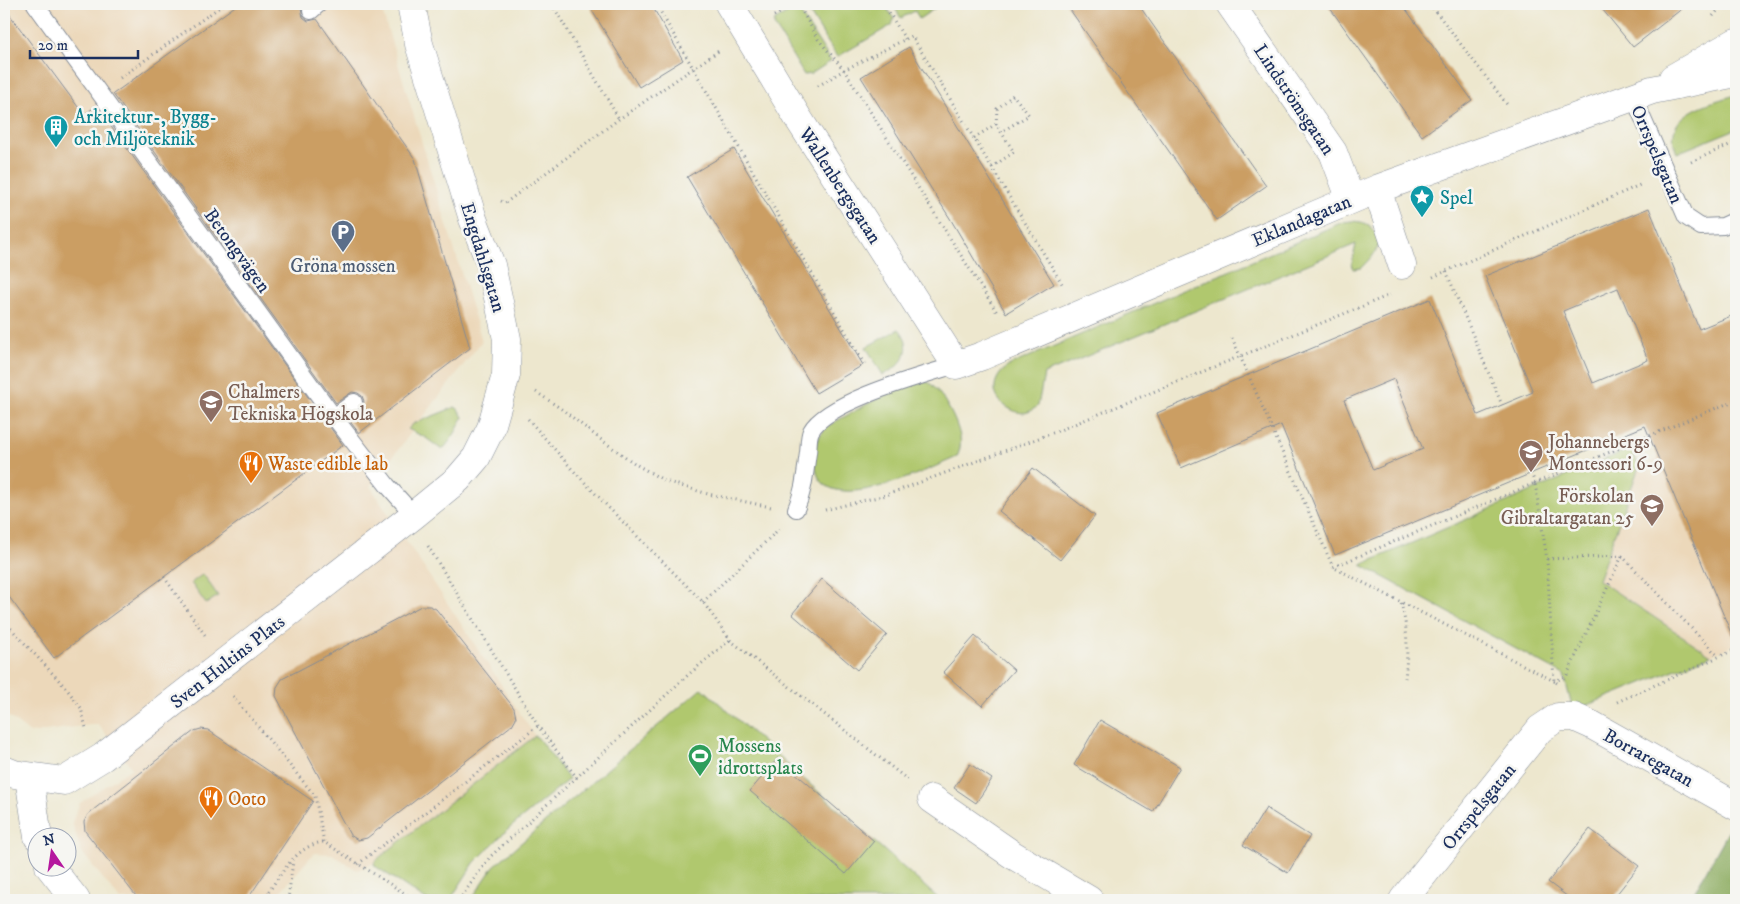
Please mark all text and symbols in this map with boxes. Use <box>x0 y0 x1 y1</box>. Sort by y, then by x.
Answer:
scale bar <box>30 28 138 60</box>
text: 20 m <box>38 36 68 55</box>
street label: Lindströmsgatan <box>1248 40 1339 160</box>
street label: Orrspelsgatan <box>1626 102 1688 207</box>
place label: Arkitektur-, Bygg- och Miljöteknik <box>74 106 217 151</box>
building icon: Arkitektur-, Bygg- och Miljöteknik <box>43 114 69 148</box>
street label: Wallenbergsgatan <box>793 122 886 248</box>
place icon: Spel <box>1409 184 1435 218</box>
place label: Spel <box>1440 187 1473 210</box>
street label: Eklandagatan <box>1249 190 1355 253</box>
street label: Engdahlsgatan <box>455 200 510 315</box>
street label: Betongvägen <box>199 204 275 297</box>
parking icon: Gröna mossen <box>330 219 356 253</box>
place label: Gröna mossen <box>290 255 396 278</box>
place label: Chalmers Tekniska Högskola <box>228 381 373 426</box>
school or university icon: Chalmers Tekniska Högskola <box>198 389 224 423</box>
place label: Johannebergs Montessori 6-9 <box>1546 431 1663 476</box>
school or university icon: Johannebergs Montessori 6-9 <box>1518 439 1544 473</box>
restaurant icon: Waste edible lab <box>238 450 264 484</box>
place label: Waste edible lab <box>267 453 388 476</box>
place label: Förskolan Gibraltargatan 25 <box>1501 485 1635 530</box>
school or university icon: Förskolan Gibraltargatan 25 <box>1639 493 1665 527</box>
street label: Sven Hultins Plats <box>166 610 290 714</box>
street label: Borraregatan <box>1599 724 1698 793</box>
place label: Mossens idrottsplats <box>718 735 803 780</box>
sports icon: Mossens idrottsplats <box>687 743 713 777</box>
street label: Orrspelsgatan <box>1437 759 1521 855</box>
restaurant icon: Ooto <box>198 785 224 819</box>
place label: Ooto <box>228 788 266 811</box>
north arrow <box>28 826 78 876</box>
text: N <box>42 830 57 850</box>

